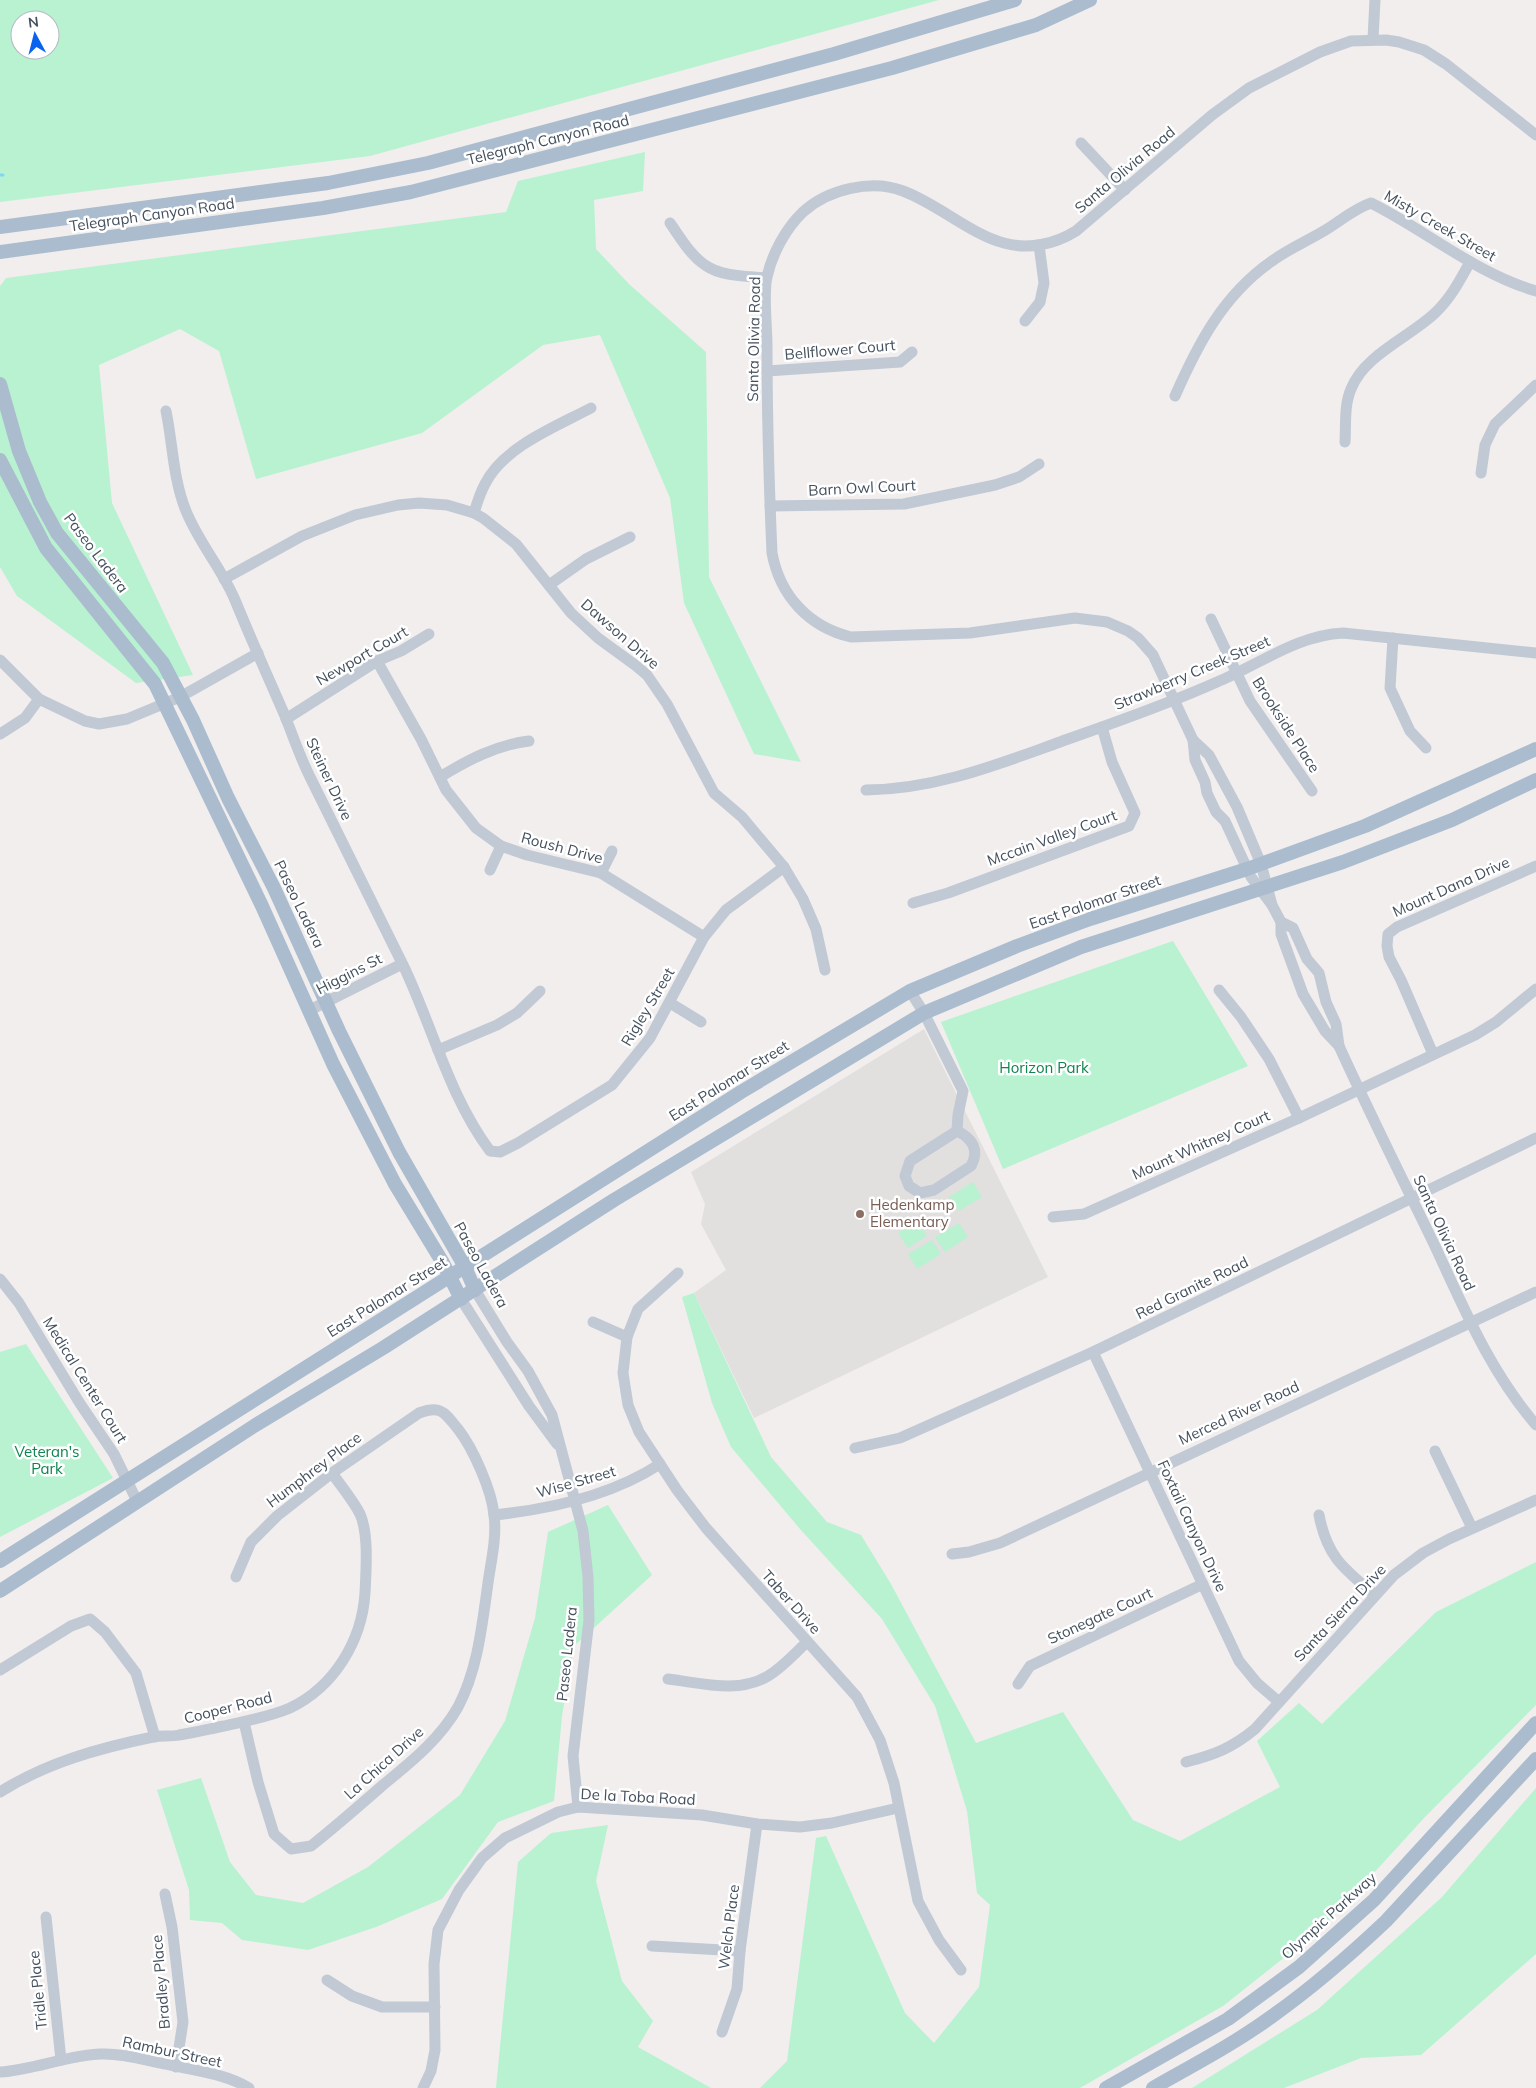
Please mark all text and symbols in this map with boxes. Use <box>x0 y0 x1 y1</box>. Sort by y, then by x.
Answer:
north arrow <box>10 10 60 60</box>
text: N <box>27 13 40 32</box>
street label: Telegraph Canyon Road <box>465 110 631 169</box>
street label: Santa Olivia Road <box>1071 122 1179 217</box>
street label: Misty Creek Street <box>1381 186 1500 265</box>
street label: Telegraph Canyon Road <box>68 194 236 236</box>
street label: Santa Olivia Road <box>743 276 764 402</box>
street label: Bellflower Court <box>784 335 896 364</box>
street label: Barn Owl Court <box>808 475 916 500</box>
street label: Paseo Ladera <box>60 509 133 596</box>
street label: Dawson Drive <box>577 594 664 673</box>
street label: Newport Court <box>312 622 411 690</box>
street label: Strawberry Creek Street <box>1111 631 1273 714</box>
street label: Brookside Place <box>1248 673 1324 776</box>
street label: Steiner Drive <box>302 735 357 823</box>
street label: Mccain Valley Court <box>984 805 1119 870</box>
street label: Roush Drive <box>519 827 605 868</box>
street label: Mount Dana Drive <box>1389 852 1512 921</box>
street label: Paseo Ladera <box>270 857 329 951</box>
street label: East Palomar Street <box>1027 870 1163 933</box>
street label: Higgins St <box>313 949 385 998</box>
street label: Rigley Street <box>617 964 678 1049</box>
street label: East Palomar Street <box>665 1036 792 1125</box>
park label: Horizon Park <box>999 1058 1089 1077</box>
street label: Mount Whitney Court <box>1129 1106 1273 1184</box>
street label: Santa Olivia Road <box>1409 1172 1480 1294</box>
place label: Hedenkamp Elementary <box>870 1195 954 1231</box>
marker: Hedenkamp Elementary <box>854 1208 866 1220</box>
street label: Paseo Ladera <box>450 1219 513 1311</box>
street label: East Palomar Street <box>323 1252 450 1341</box>
street label: Red Granite Road <box>1132 1252 1251 1323</box>
street label: Medical Center Court <box>39 1313 132 1446</box>
street label: Merced River Road <box>1175 1376 1302 1449</box>
street label: Humphrey Place <box>262 1428 365 1512</box>
park label: Veteran's Park <box>15 1442 80 1478</box>
street label: Foxtail Canyon Drive <box>1154 1457 1231 1595</box>
street label: Wise Street <box>534 1461 618 1502</box>
street label: Santa Sierra Drive <box>1290 1560 1390 1665</box>
street label: Taber Drive <box>758 1566 825 1638</box>
street label: Stonegate Court <box>1044 1583 1155 1648</box>
street label: Paseo Ladera <box>552 1606 581 1702</box>
street label: Cooper Road <box>182 1687 274 1728</box>
street label: La Chica Drive <box>340 1722 427 1803</box>
street label: De la Toba Road <box>580 1784 696 1809</box>
street label: Olympic Parkway <box>1277 1868 1380 1963</box>
street label: Welch Place <box>714 1883 743 1970</box>
street label: Bradley Place <box>147 1934 174 2030</box>
street label: Tridle Place <box>24 1950 51 2031</box>
street label: Rambur Street <box>121 2032 223 2071</box>

